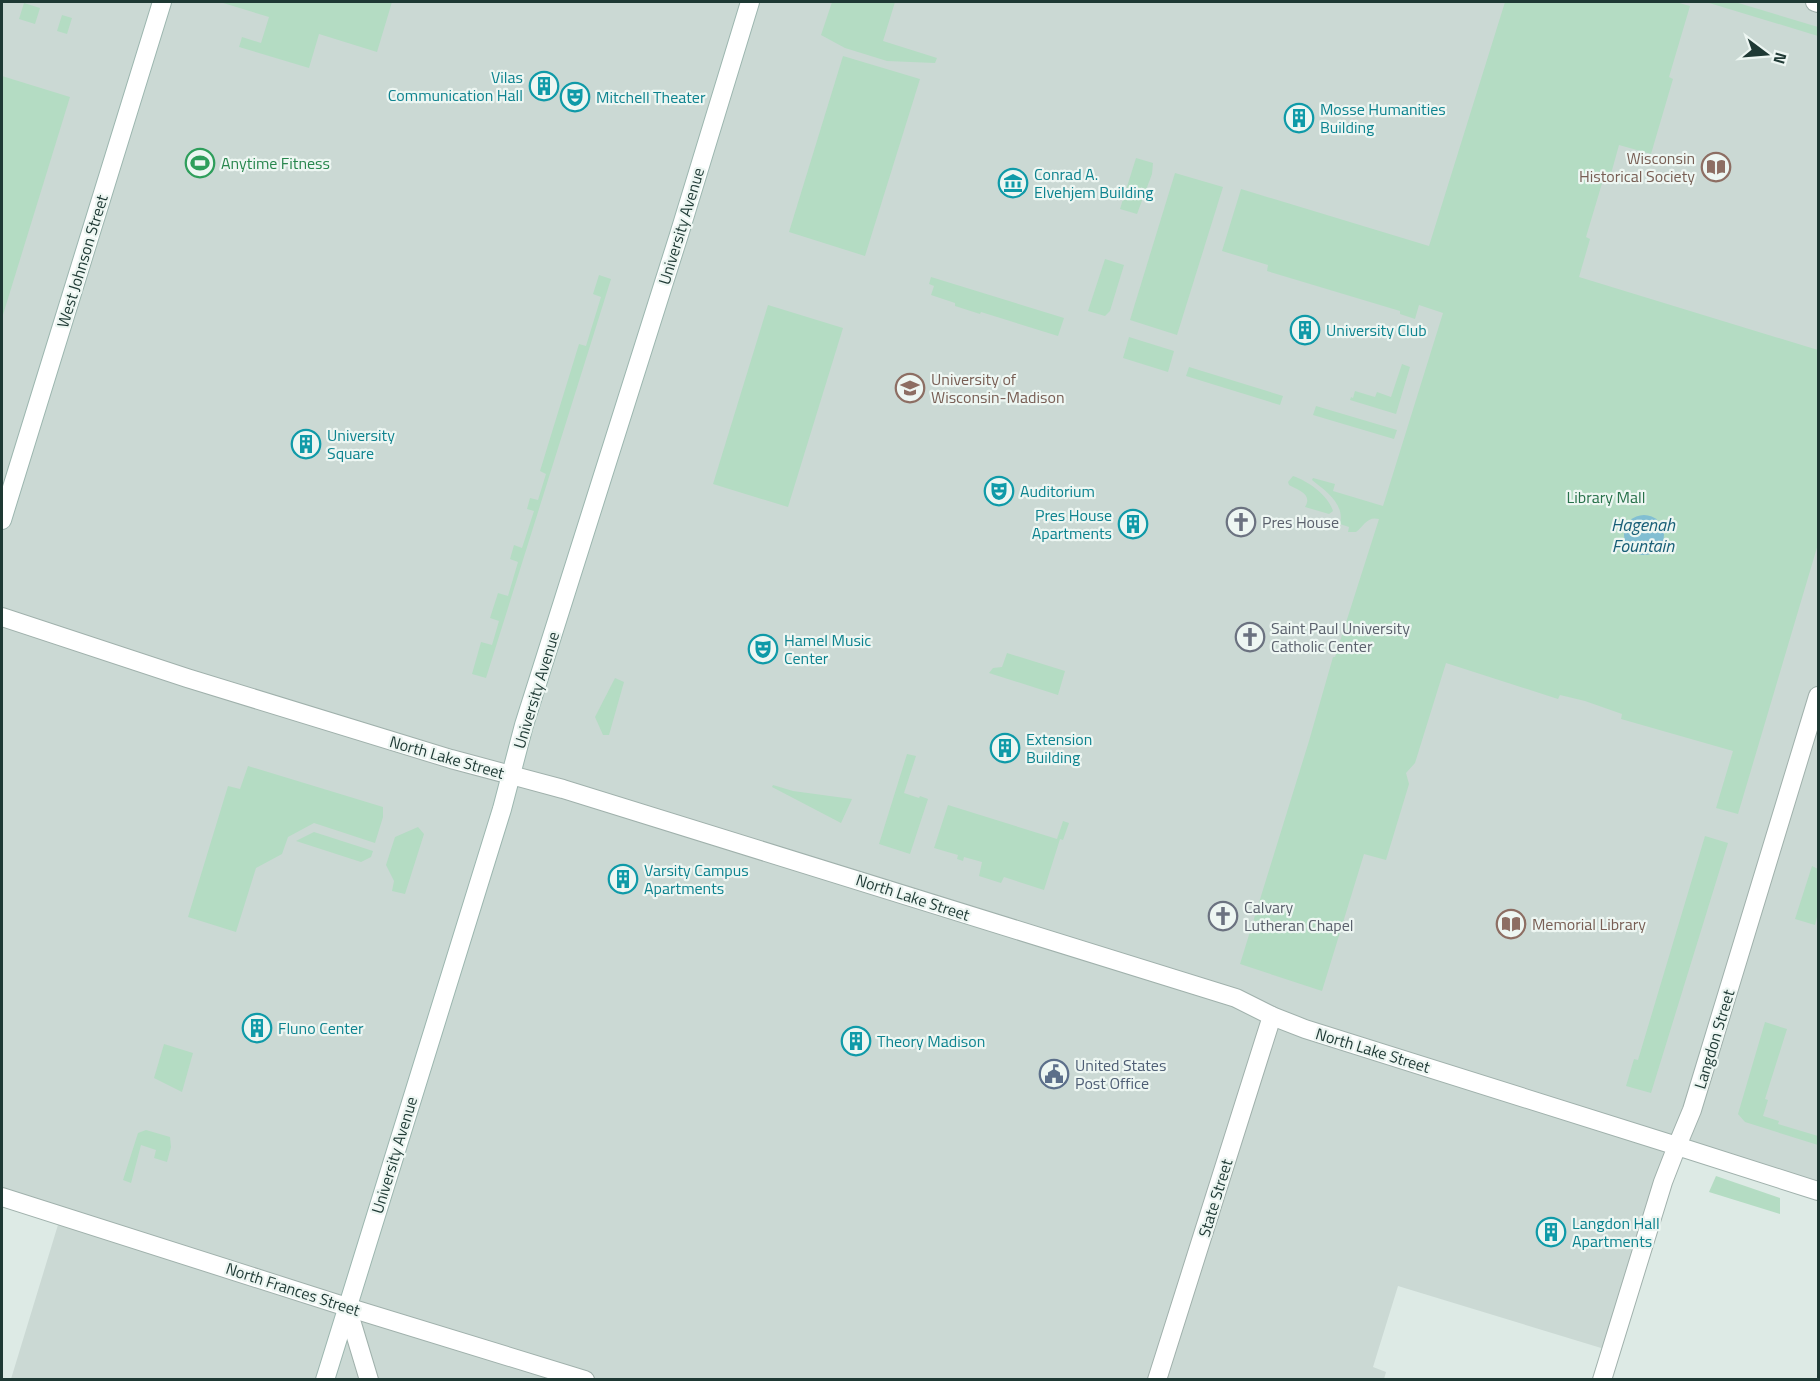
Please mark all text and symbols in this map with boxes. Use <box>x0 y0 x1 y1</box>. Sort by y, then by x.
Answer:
north arrow <box>1736 24 1796 84</box>
text: N <box>1767 49 1793 67</box>
place label: Vilas Communication Hall <box>388 65 523 107</box>
building icon: Vilas Communication Hall <box>528 70 560 102</box>
theatre icon: Mitchell Theater <box>559 81 591 113</box>
place label: Mitchell Theater <box>596 85 706 109</box>
place label: Mosse Humanities Building <box>1320 97 1446 139</box>
building icon: Mosse Humanities Building <box>1283 102 1315 134</box>
place label: Wisconsin Historical Society <box>1579 146 1695 188</box>
sports icon: Anytime Fitness <box>184 147 216 179</box>
place label: Anytime Fitness <box>221 151 330 175</box>
library icon: Wisconsin Historical Society <box>1700 151 1732 183</box>
place label: Conrad A. Elvehjem Building <box>1034 162 1154 204</box>
street label: University Avenue <box>652 164 710 288</box>
museum icon: Conrad A. Elvehjem Building <box>997 167 1029 199</box>
street label: West Johnson Street <box>50 191 114 330</box>
building icon: University Club <box>1289 314 1321 346</box>
place label: University Club <box>1326 318 1427 342</box>
place label: University of Wisconsin-Madison <box>931 367 1065 409</box>
school or university icon: University of Wisconsin-Madison <box>894 372 926 404</box>
place label: University Square <box>327 423 395 465</box>
building icon: University Square <box>290 428 322 460</box>
theatre icon: Auditorium <box>983 475 1015 507</box>
place label: Auditorium <box>1020 479 1095 503</box>
park label: Library Mall <box>1567 485 1645 509</box>
place label: Pres House Apartments <box>1032 503 1112 545</box>
church icon: Pres House <box>1225 506 1257 538</box>
building icon: Pres House Apartments <box>1117 508 1149 540</box>
place label: Pres House <box>1262 510 1339 534</box>
water label: Hagenah Fountain <box>1611 511 1676 559</box>
place label: Saint Paul University Catholic Center <box>1271 616 1410 658</box>
church icon: Saint Paul University Catholic Center <box>1234 621 1266 653</box>
street label: University Avenue <box>507 628 565 752</box>
place label: Hamel Music Center <box>784 628 871 670</box>
theatre icon: Hamel Music Center <box>747 633 779 665</box>
place label: Extension Building <box>1026 727 1092 769</box>
street label: North Lake Street <box>387 729 508 785</box>
building icon: Extension Building <box>989 732 1021 764</box>
place label: Varsity Campus Apartments <box>644 858 749 900</box>
building icon: Varsity Campus Apartments <box>607 863 639 895</box>
street label: North Lake Street <box>853 867 973 927</box>
place label: Calvary Lutheran Chapel <box>1244 895 1354 937</box>
church icon: Calvary Lutheran Chapel <box>1207 900 1239 932</box>
library icon: Memorial Library <box>1495 908 1527 940</box>
place label: Memorial Library <box>1532 912 1646 936</box>
street label: Langdon Street <box>1687 986 1741 1092</box>
building icon: Fluno Center <box>241 1012 273 1044</box>
place label: Fluno Center <box>278 1016 364 1040</box>
street label: North Lake Street <box>1313 1021 1434 1079</box>
building icon: Theory Madison <box>840 1025 872 1057</box>
place label: Theory Madison <box>877 1029 985 1053</box>
place label: United States Post Office <box>1075 1053 1166 1095</box>
public building icon: United States Post Office <box>1038 1058 1070 1090</box>
street label: University Avenue <box>365 1093 423 1217</box>
street label: State Street <box>1192 1156 1238 1240</box>
place label: Langdon Hall Apartments <box>1572 1211 1660 1253</box>
building icon: Langdon Hall Apartments <box>1535 1216 1567 1248</box>
street label: North Frances Street <box>223 1256 364 1322</box>

